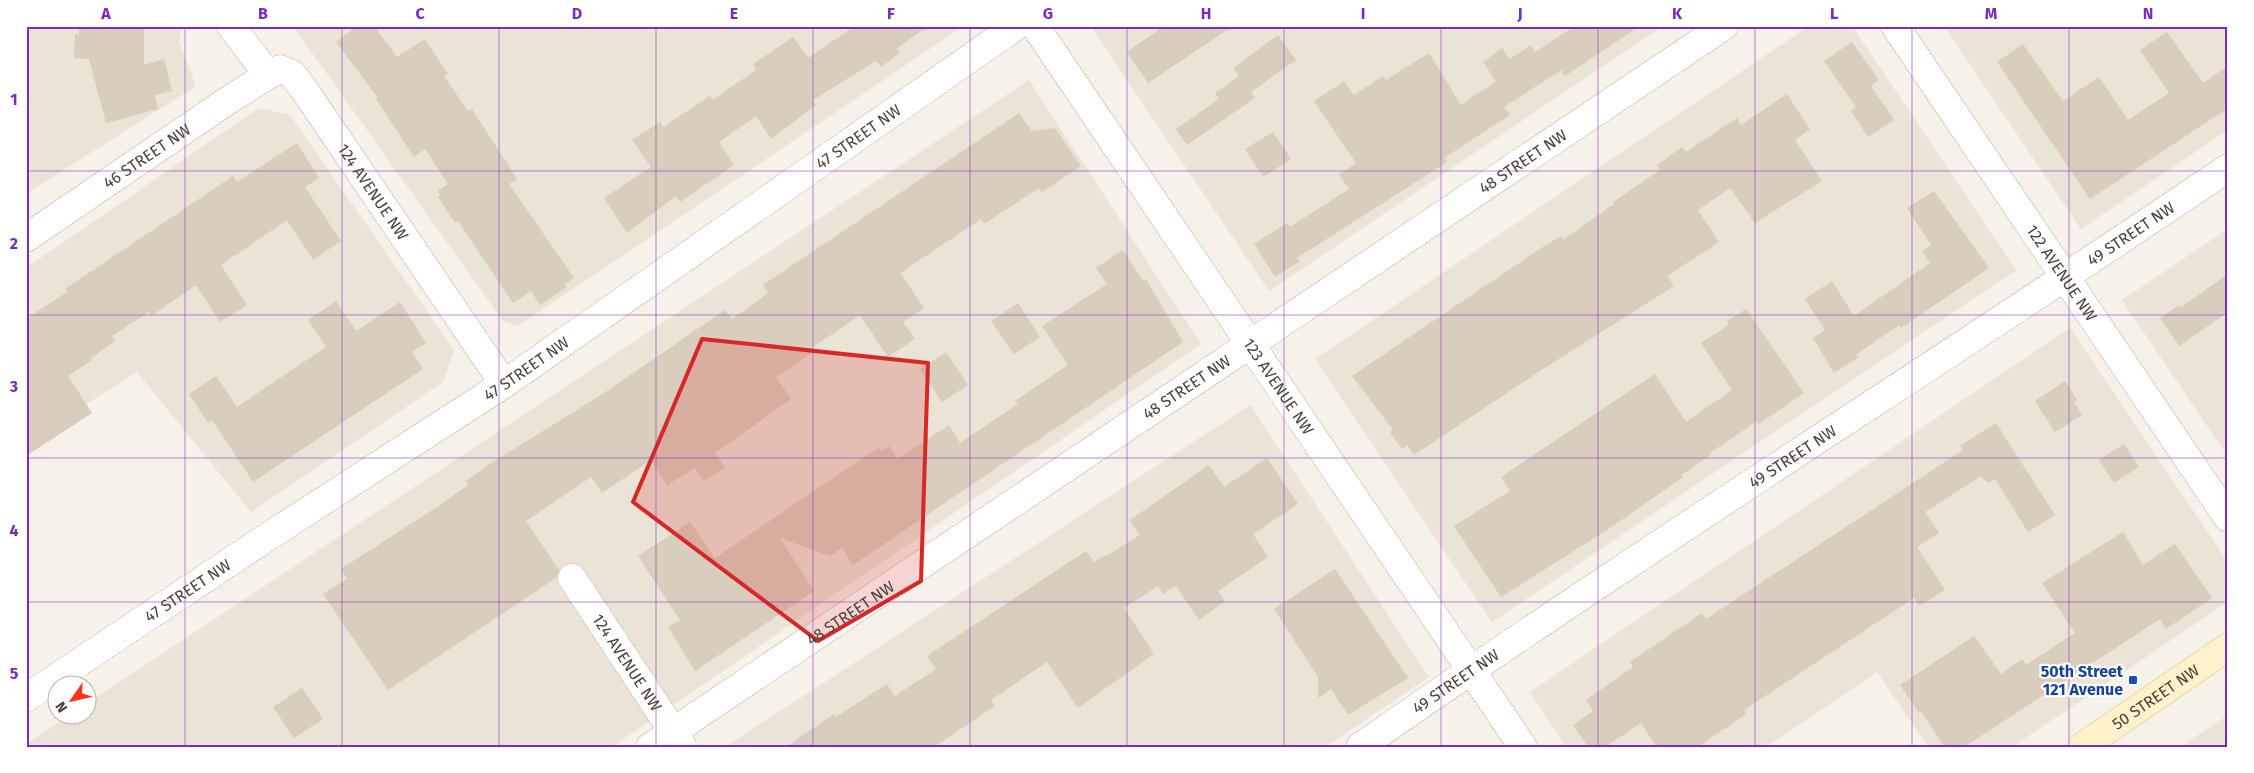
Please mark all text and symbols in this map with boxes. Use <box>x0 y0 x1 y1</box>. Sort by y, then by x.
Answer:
text: A <box>100 4 111 23</box>
text: B <box>258 4 268 23</box>
text: C <box>415 4 425 23</box>
text: D <box>572 4 582 23</box>
text: E <box>730 4 738 23</box>
text: F <box>887 4 895 23</box>
text: G <box>1043 4 1053 23</box>
text: H <box>1201 4 1211 23</box>
text: I <box>1361 4 1365 23</box>
text: J <box>1516 4 1523 23</box>
text: K <box>1672 4 1683 23</box>
text: L <box>1830 4 1838 23</box>
text: M <box>1985 4 1998 23</box>
text: N <box>2143 4 2153 23</box>
text: 1 <box>10 90 18 109</box>
street label: 47 STREET NW <box>812 100 904 173</box>
street label: 46 STREET NW <box>99 119 194 192</box>
street label: 48 STREET NW <box>1475 125 1570 197</box>
street label: 124 AVENUE NW <box>334 140 413 243</box>
street label: 49 STREET NW <box>2083 198 2178 269</box>
street label: 122 AVENUE NW <box>2023 221 2101 324</box>
text: 2 <box>10 234 18 253</box>
street label: 47 STREET NW <box>480 332 572 404</box>
street label: 123 AVENUE NW <box>1240 335 1318 438</box>
street label: 48 STREET NW <box>1139 351 1234 423</box>
text: 3 <box>9 377 18 396</box>
street label: 49 STREET NW <box>1745 421 1840 492</box>
text: 4 <box>9 521 19 540</box>
street label: 47 STREET NW <box>141 555 234 626</box>
street label: 48 STREET NW <box>803 576 898 649</box>
street label: 124 AVENUE NW <box>589 610 666 714</box>
street label: 49 STREET NW <box>1408 645 1503 717</box>
street label: 50 STREET NW <box>2108 660 2203 733</box>
place label: 50th Street 121 Avenue <box>2041 662 2124 699</box>
text: 5 <box>10 664 19 683</box>
marker: 50th Street 121 Avenue <box>2127 674 2139 686</box>
north arrow <box>48 676 98 726</box>
text: N <box>52 698 71 716</box>

